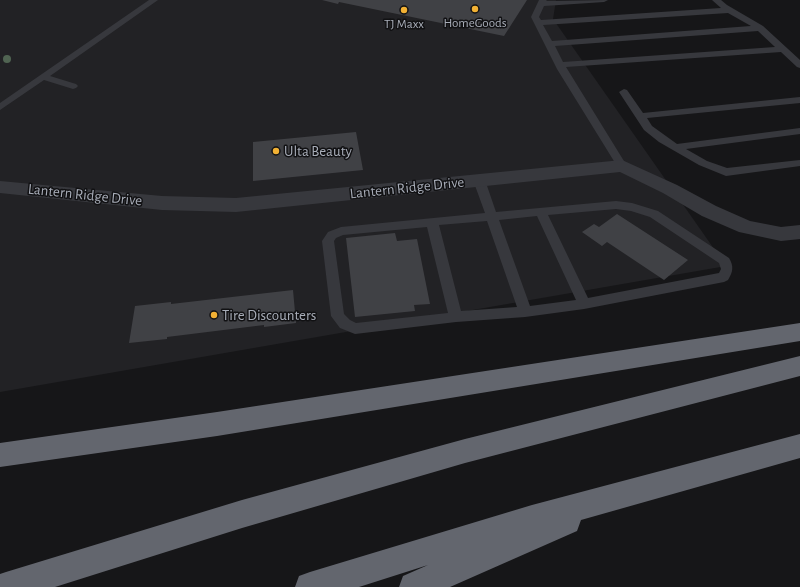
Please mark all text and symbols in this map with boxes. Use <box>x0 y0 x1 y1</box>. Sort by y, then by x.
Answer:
marker: HomeGoods <box>470 4 480 14</box>
marker: TJ Maxx <box>399 5 409 15</box>
place label: HomeGoods <box>443 15 507 31</box>
place label: TJ Maxx <box>384 16 424 32</box>
place label: Ulta Beauty <box>284 142 352 160</box>
marker: Ulta Beauty <box>271 146 281 156</box>
street label: Lantern Ridge Drive <box>349 173 465 203</box>
street label: Lantern Ridge Drive <box>27 180 143 210</box>
place label: Tire Discounters <box>222 306 316 324</box>
marker: Tire Discounters <box>209 310 219 320</box>

